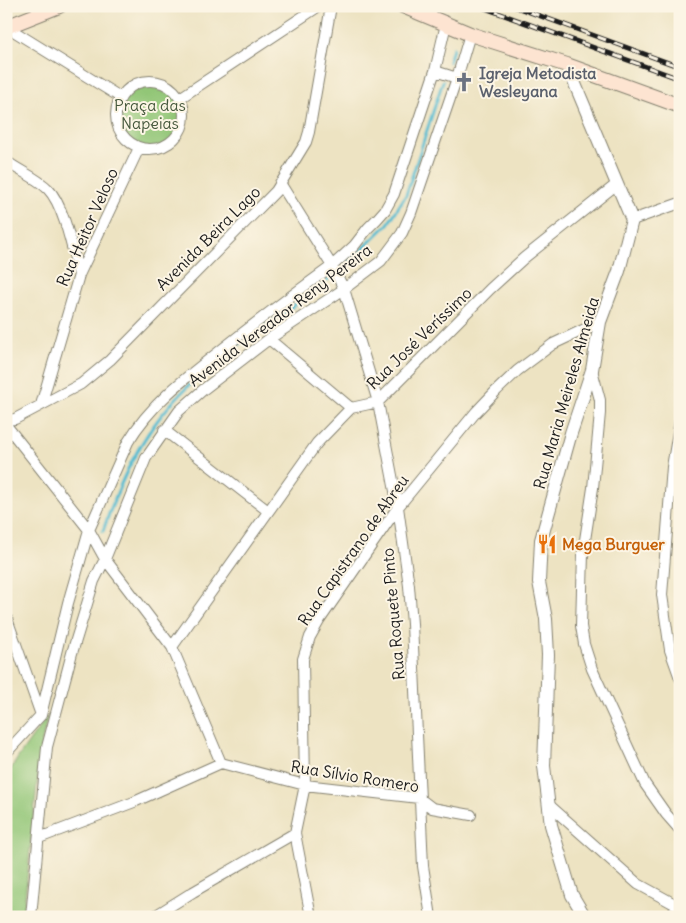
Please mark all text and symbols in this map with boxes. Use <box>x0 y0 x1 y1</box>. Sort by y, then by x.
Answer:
place label: Igreja Metodista Wesleyana <box>479 63 596 102</box>
church icon: Igreja Metodista Wesleyana <box>453 71 475 93</box>
park label: Praça das Napeias <box>114 95 186 133</box>
street label: Rua Heitor Veloso <box>52 165 122 289</box>
street label: Avenida Beira Lago <box>152 182 264 294</box>
street label: Avenida Vereador Reny Pereira <box>184 240 376 390</box>
street label: Rua José Veríssimo <box>362 283 476 393</box>
street label: Rua Maria Meireles Almeida <box>529 295 603 491</box>
street label: Rua Capistrano de Abreu <box>293 471 413 629</box>
restaurant icon: Mega Burguer <box>536 533 558 555</box>
place label: Mega Burguer <box>562 534 665 555</box>
street label: Rua Roquete Pinto <box>377 547 409 681</box>
street label: Rua Sílvio Romero <box>289 756 421 796</box>

